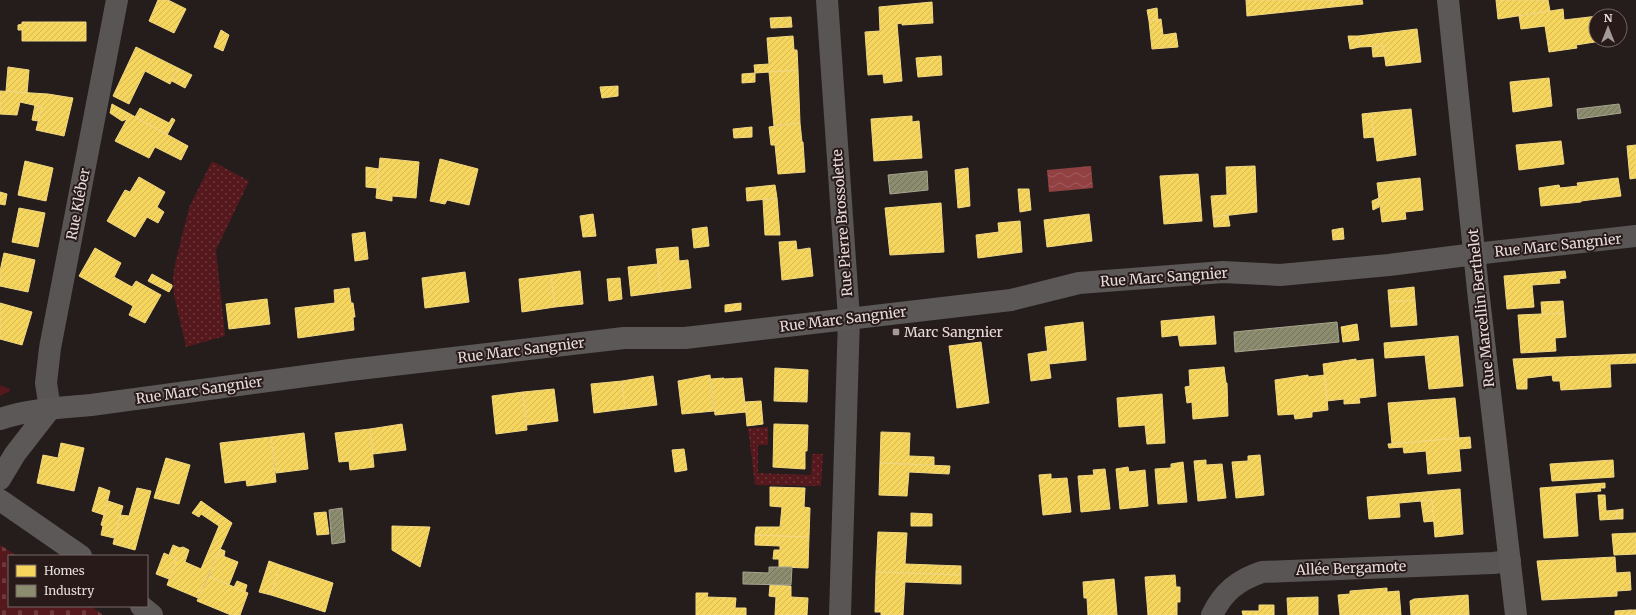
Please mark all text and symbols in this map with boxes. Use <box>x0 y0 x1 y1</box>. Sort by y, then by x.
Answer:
north arrow <box>1588 8 1628 48</box>
text: N <box>1604 11 1613 25</box>
street label: Rue Pierre Brossolette <box>828 149 856 297</box>
street label: Rue Kléber <box>62 166 94 242</box>
street label: Rue Marcellin Berthelot <box>1464 227 1498 388</box>
street label: Rue Marc Sangnier <box>1494 229 1622 261</box>
street label: Rue Marc Sangnier <box>1100 264 1228 290</box>
street label: Rue Marc Sangnier <box>778 302 908 336</box>
place label: Marc Sangnier <box>904 323 1003 341</box>
marker: Marc Sangnier <box>891 327 901 337</box>
street label: Rue Marc Sangnier <box>456 333 586 367</box>
street label: Rue Marc Sangnier <box>134 372 264 408</box>
legend <box>8 555 148 607</box>
street label: Allée Bergamote <box>1294 557 1407 579</box>
text: Homes <box>44 563 85 578</box>
text: Industry <box>44 583 94 598</box>

